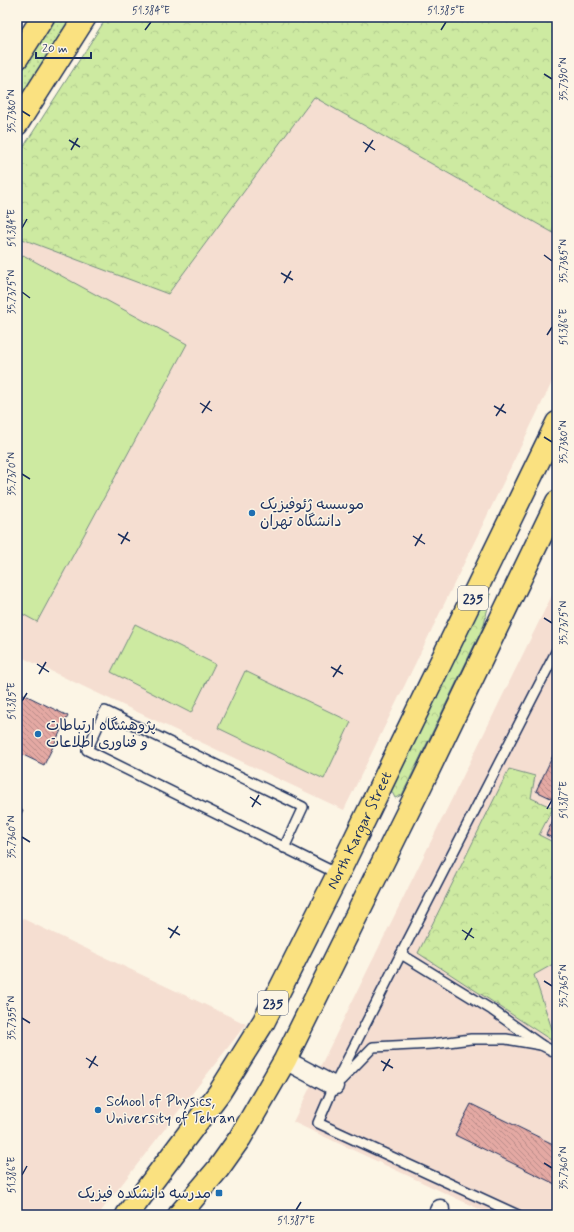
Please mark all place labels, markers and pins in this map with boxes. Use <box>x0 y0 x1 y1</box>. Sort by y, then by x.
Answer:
place label: موسسه ژئوفیزیک دانشگاه تهران <box>260 495 364 532</box>
marker: موسسه ژئوفیزیک دانشگاه تهران <box>247 508 257 518</box>
place label: پژوهشگاه ارتباطات و فناوری اطلاعات <box>46 716 156 753</box>
marker: پژوهشگاه ارتباطات و فناوری اطلاعات <box>33 729 43 739</box>
place label: School of Physics, University of Tehran <box>106 1092 236 1129</box>
marker: School of Physics, University of Tehran <box>93 1105 103 1115</box>
place label: مدرسه دانشکده فیزیک <box>77 1184 211 1204</box>
marker: مدرسه دانشکده فیزیک <box>214 1188 224 1198</box>

